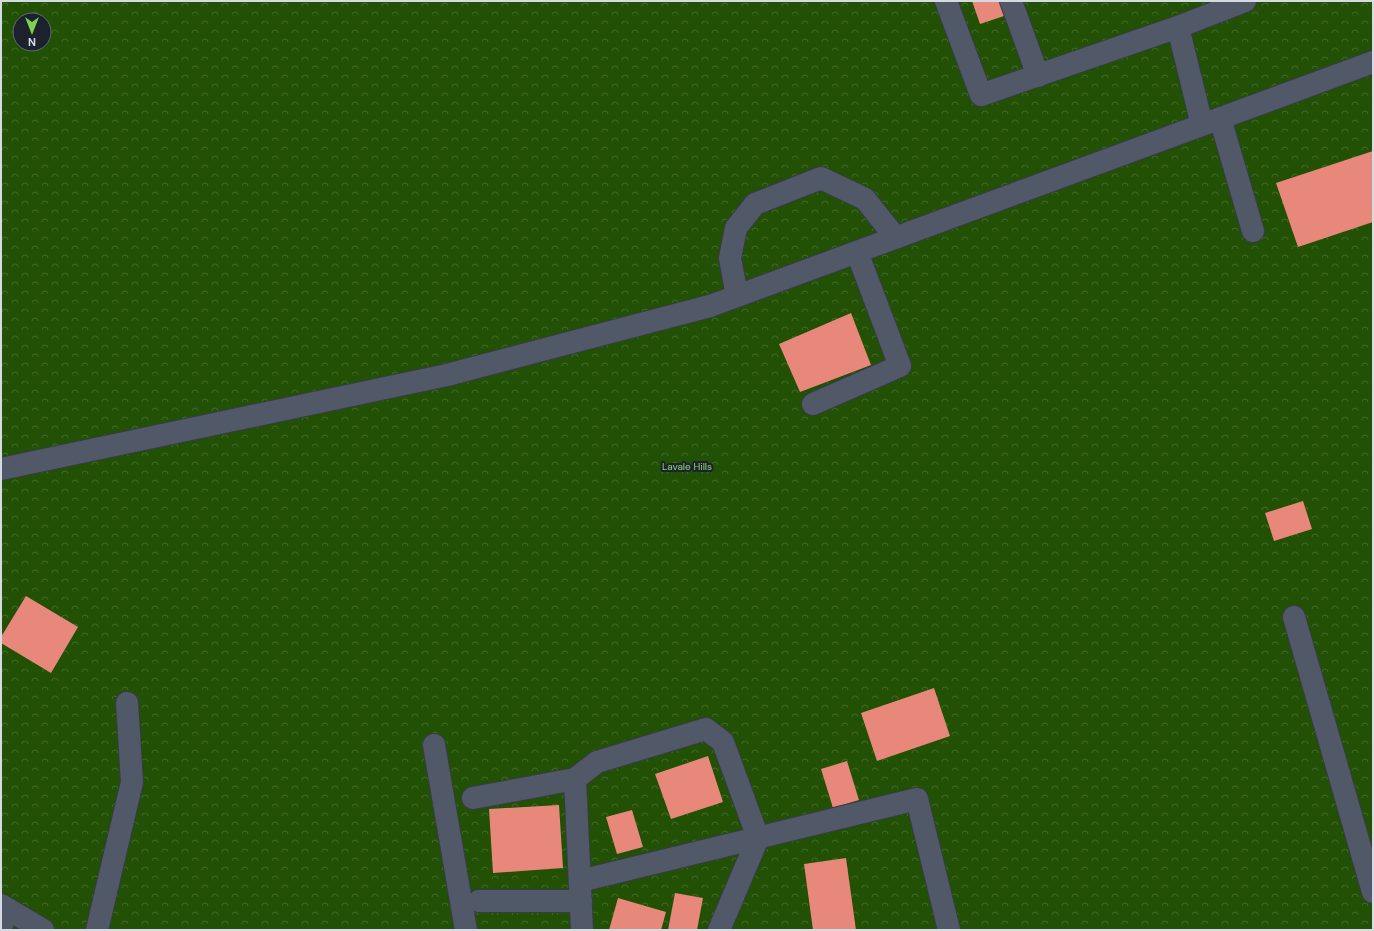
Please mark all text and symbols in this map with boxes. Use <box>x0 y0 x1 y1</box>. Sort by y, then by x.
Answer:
north arrow <box>12 12 52 52</box>
text: N <box>28 35 36 49</box>
park label: Lavale Hills <box>662 460 712 473</box>

